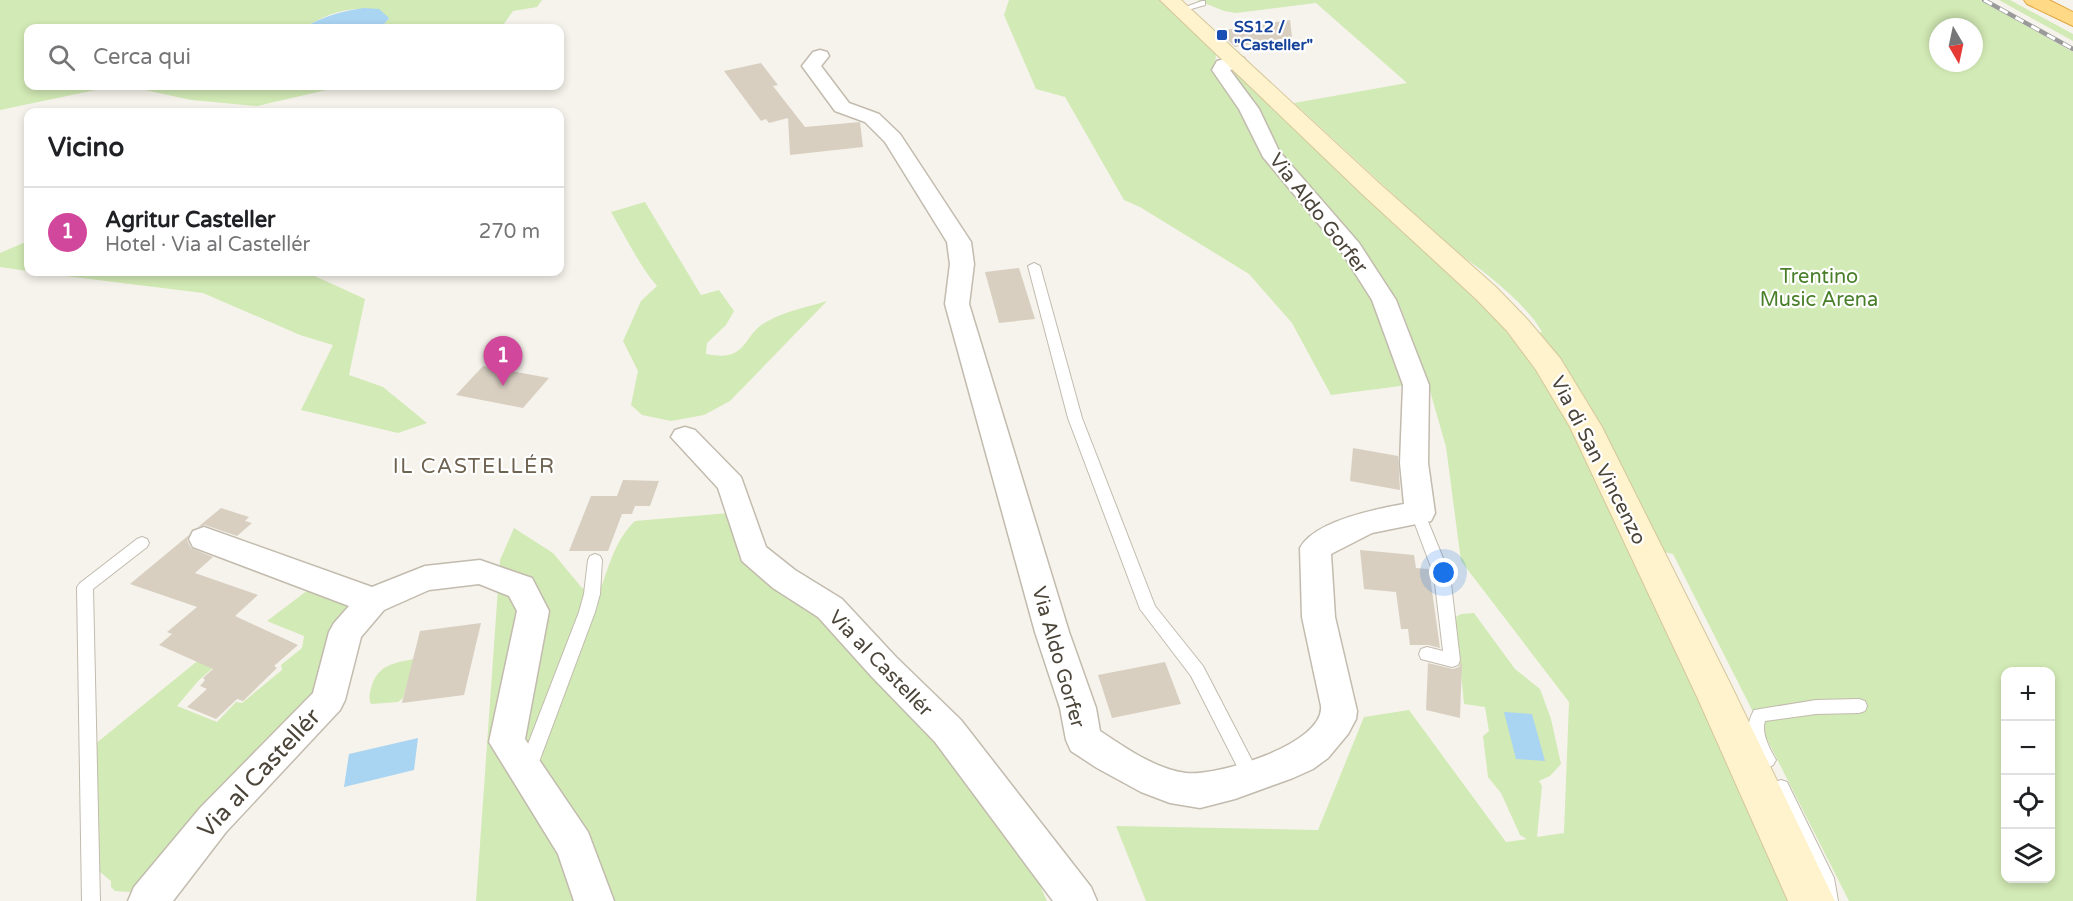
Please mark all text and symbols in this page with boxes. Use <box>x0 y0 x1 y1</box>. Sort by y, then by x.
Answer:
place label: SS12 / "Casteller" <box>1234 17 1313 55</box>
north arrow <box>1929 18 1983 72</box>
search box <box>24 24 564 90</box>
marker: SS12 / "Casteller" <box>1215 28 1229 42</box>
icon: search <box>45 41 78 74</box>
text: Cerca qui <box>93 44 191 70</box>
text: Vicino <box>48 132 124 163</box>
street label: Via Aldo Gorfer <box>1264 149 1373 279</box>
text: Agritur Casteller <box>105 207 276 233</box>
text: 1 <box>61 220 74 244</box>
text: 270 m <box>479 220 540 244</box>
text: Hotel · Via al Castellér <box>105 233 310 257</box>
park label: Trentino Music Arena <box>1760 265 1878 312</box>
pin: 1 <box>484 336 522 386</box>
street label: Via di San Vincenzo <box>1545 372 1651 549</box>
district label: IL CASTELLÉR <box>393 454 555 479</box>
your location <box>1429 558 1458 587</box>
street label: Via Aldo Gorfer <box>1026 584 1090 731</box>
street label: Via al Castellér <box>823 605 937 722</box>
map controls <box>2001 667 2055 883</box>
button: + <box>2001 667 2055 721</box>
street label: Via al Castellér <box>192 702 327 844</box>
button: − <box>2001 721 2055 775</box>
button: locate <box>2001 775 2055 829</box>
button: layers <box>2001 829 2055 883</box>

